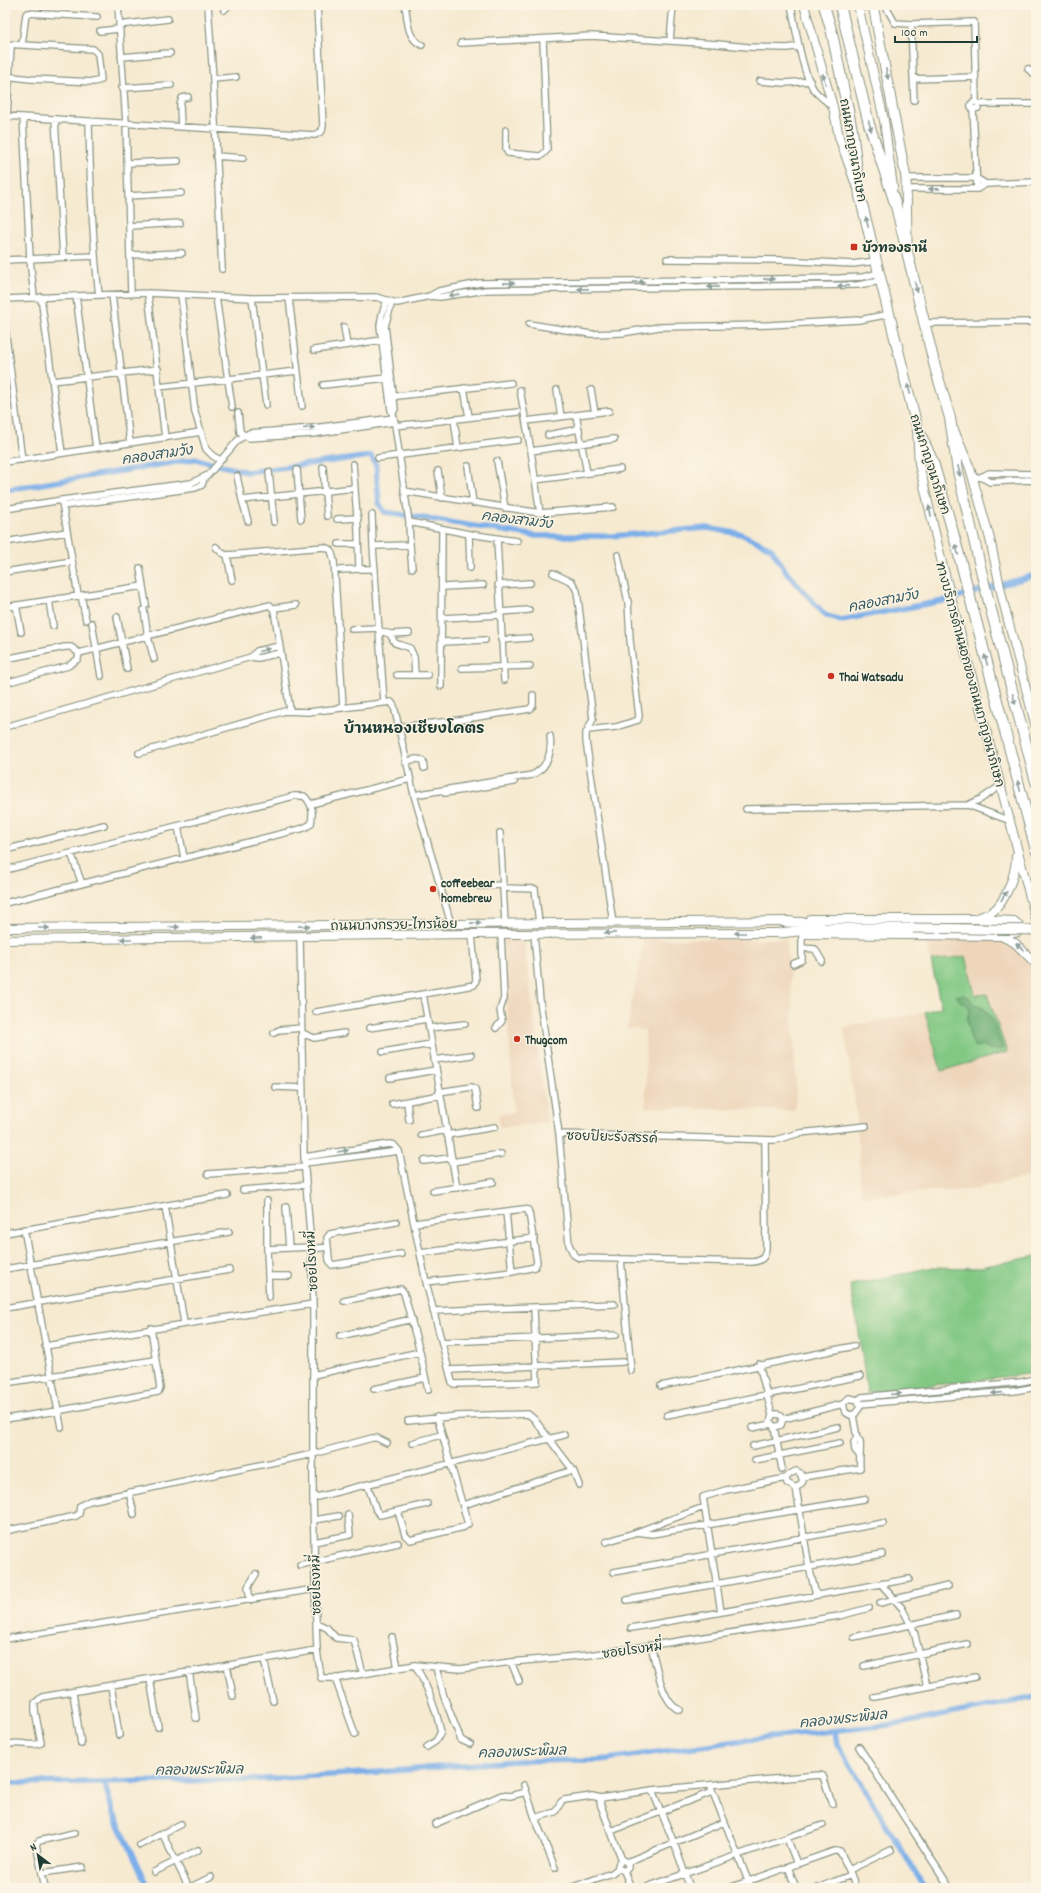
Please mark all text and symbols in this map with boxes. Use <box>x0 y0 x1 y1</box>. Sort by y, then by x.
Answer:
scale bar <box>895 18 977 44</box>
text: 100 m <box>901 25 928 42</box>
one-way arrow <box>884 68 890 80</box>
one-way arrow <box>821 72 827 84</box>
street label: ถนนกาญจนาภิเษก <box>833 97 870 204</box>
one-way arrow <box>867 120 873 132</box>
one-way arrow <box>927 186 940 192</box>
one-way arrow <box>864 216 870 228</box>
place label: บัวทองธานี <box>862 239 928 259</box>
marker: บัวทองธานี <box>849 242 859 252</box>
one-way arrow <box>763 276 775 283</box>
one-way arrow <box>503 279 515 286</box>
one-way arrow <box>633 279 646 285</box>
one-way arrow <box>913 281 919 293</box>
one-way arrow <box>837 282 849 289</box>
one-way arrow <box>706 284 719 290</box>
one-way arrow <box>576 286 589 292</box>
one-way arrow <box>447 292 460 298</box>
one-way arrow <box>905 383 911 395</box>
street label: ถนนกาญจนาภิเษก <box>903 412 954 518</box>
one-way arrow <box>303 425 315 432</box>
water label: คลองสามวัง <box>121 441 196 471</box>
one-way arrow <box>956 464 962 477</box>
one-way arrow <box>926 505 932 517</box>
water label: คลองสามวัง <box>480 507 555 536</box>
one-way arrow <box>954 544 960 556</box>
street label: ทางบริการด้านนอกของถนนกาญจนาภิเษก <box>929 559 1009 790</box>
water label: คลองสามวัง <box>846 585 922 619</box>
one-way arrow <box>258 646 270 652</box>
one-way arrow <box>983 654 989 666</box>
place label: Thai Watsadu <box>839 669 904 688</box>
marker: Thai Watsadu <box>826 671 836 681</box>
one-way arrow <box>1012 693 1018 705</box>
district label: บ้านหนองเชียงโคตร <box>343 718 485 741</box>
one-way arrow <box>1016 779 1022 791</box>
place label: coffeebear homebrew <box>441 875 496 909</box>
marker: coffeebear homebrew <box>428 884 438 894</box>
one-way arrow <box>1000 890 1007 902</box>
street label: ถนนบางกรวย-ไทรน้อย <box>330 914 458 937</box>
one-way arrow <box>470 920 483 926</box>
one-way arrow <box>298 923 311 929</box>
one-way arrow <box>168 924 181 930</box>
one-way arrow <box>38 925 51 931</box>
one-way arrow <box>603 930 616 936</box>
one-way arrow <box>733 930 746 936</box>
one-way arrow <box>250 934 262 941</box>
one-way arrow <box>119 936 132 942</box>
one-way arrow <box>1015 943 1025 952</box>
place label: Thugcom <box>525 1032 567 1051</box>
marker: Thugcom <box>512 1034 522 1044</box>
street label: ซอยปิยะรังสรรค์ <box>566 1125 658 1150</box>
one-way arrow <box>337 1148 349 1154</box>
street label: ซอยโรงหมี่ <box>296 1230 325 1292</box>
one-way arrow <box>991 1389 1003 1396</box>
one-way arrow <box>890 1391 902 1398</box>
street label: ซอยโรงหมี่ <box>301 1554 328 1616</box>
street label: ซอยโรงหมี่ <box>600 1632 664 1665</box>
water label: คลองพระพิมล <box>798 1705 890 1735</box>
water label: คลองพระพิมล <box>478 1741 568 1765</box>
water label: คลองพระพิมล <box>155 1760 245 1782</box>
north arrow <box>18 1835 58 1875</box>
text: N <box>27 1840 41 1856</box>

